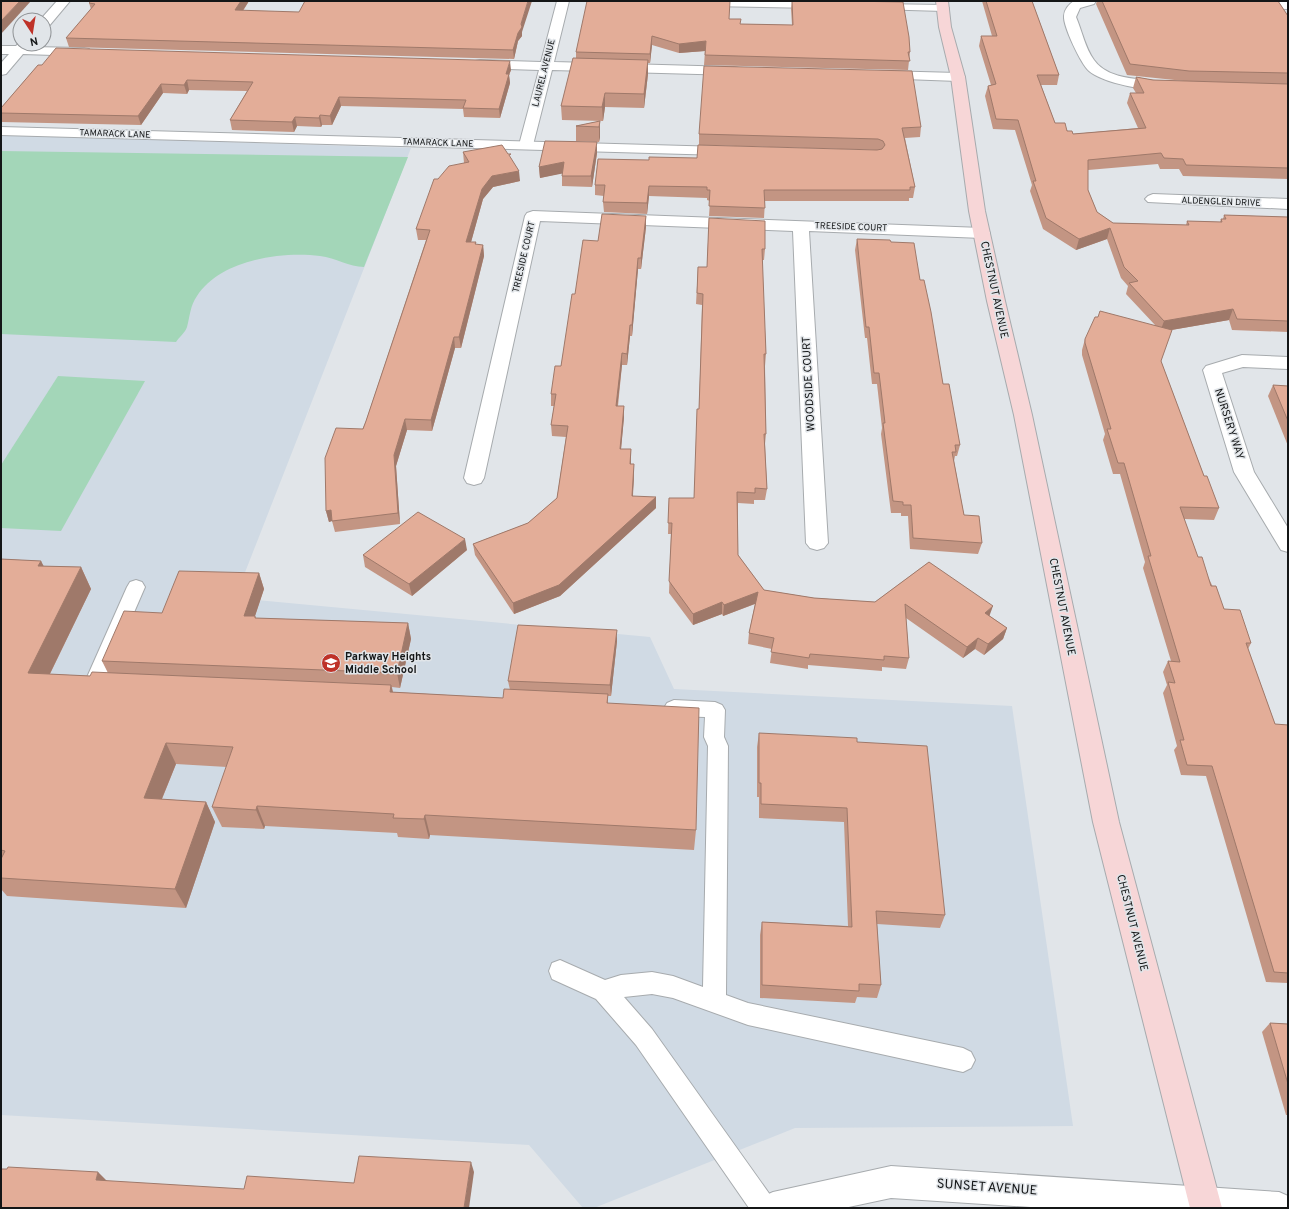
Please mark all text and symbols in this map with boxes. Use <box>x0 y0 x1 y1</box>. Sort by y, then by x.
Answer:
north arrow <box>12 12 52 52</box>
text: N <box>29 33 39 48</box>
street label: LAUREL AVENUE <box>530 38 558 108</box>
street label: TAMARACK LANE <box>79 127 151 141</box>
street label: TAMARACK LANE <box>402 136 474 150</box>
street label: ALDENGLEN DRIVE <box>1181 195 1261 209</box>
street label: TREESIDE COURT <box>510 220 538 294</box>
street label: TREESIDE COURT <box>814 220 888 234</box>
street label: CHESTNUT AVENUE <box>977 240 1011 340</box>
street label: WOODSIDE COURT <box>800 336 818 432</box>
street label: NURSERY WAY <box>1211 387 1247 461</box>
street label: CHESTNUT AVENUE <box>1046 557 1078 657</box>
place label: Parkway Heights Middle School <box>345 650 431 677</box>
school or university icon: Parkway Heights Middle School <box>320 652 342 674</box>
street label: CHESTNUT AVENUE <box>1113 873 1151 973</box>
street label: SUNSET AVENUE <box>936 1177 1038 1199</box>

